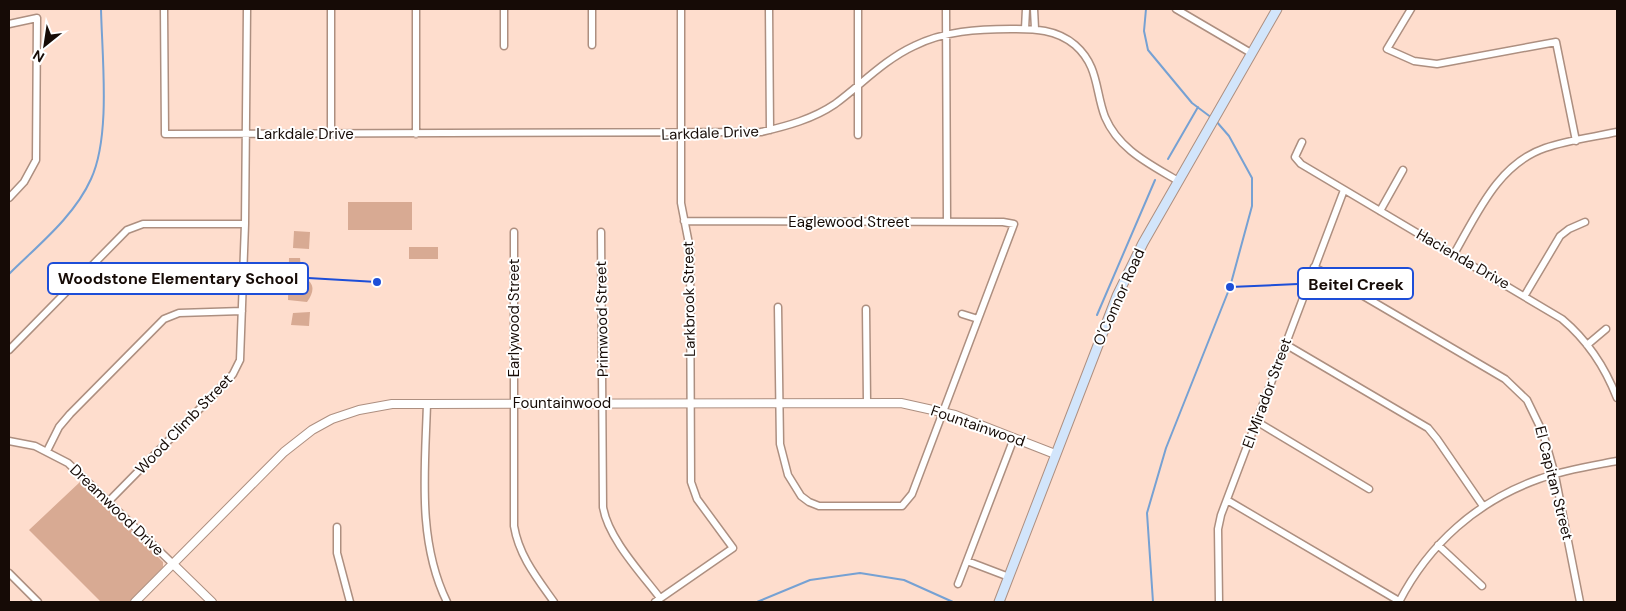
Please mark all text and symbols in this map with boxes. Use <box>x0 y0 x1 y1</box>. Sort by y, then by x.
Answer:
north arrow <box>20 20 70 70</box>
text: N <box>30 46 47 67</box>
street label: Larkdale Drive <box>661 121 759 145</box>
street label: Larkdale Drive <box>256 124 354 144</box>
street label: Eaglewood Street <box>788 212 910 232</box>
street label: Hacienda Drive <box>1413 224 1513 294</box>
street label: Larkbrook Street <box>678 241 700 357</box>
street label: O'Connor Road <box>1089 245 1149 349</box>
street label: Earlywood Street <box>504 259 524 377</box>
street label: Primwood Street <box>591 261 613 377</box>
callout: Woodstone Elementary School <box>48 263 308 294</box>
text: Woodstone Elementary School <box>58 268 298 289</box>
callout: Beitel Creek <box>1298 268 1413 299</box>
text: Beitel Creek <box>1308 274 1404 295</box>
street label: El Mirador Street <box>1238 335 1296 451</box>
street label: Wood Climb Street <box>131 370 237 478</box>
street label: Fountainwood <box>513 393 611 413</box>
street label: Fountainwood <box>928 401 1028 451</box>
street label: El Capitan Street <box>1530 424 1578 542</box>
street label: Dreamwood Drive <box>66 460 168 560</box>

